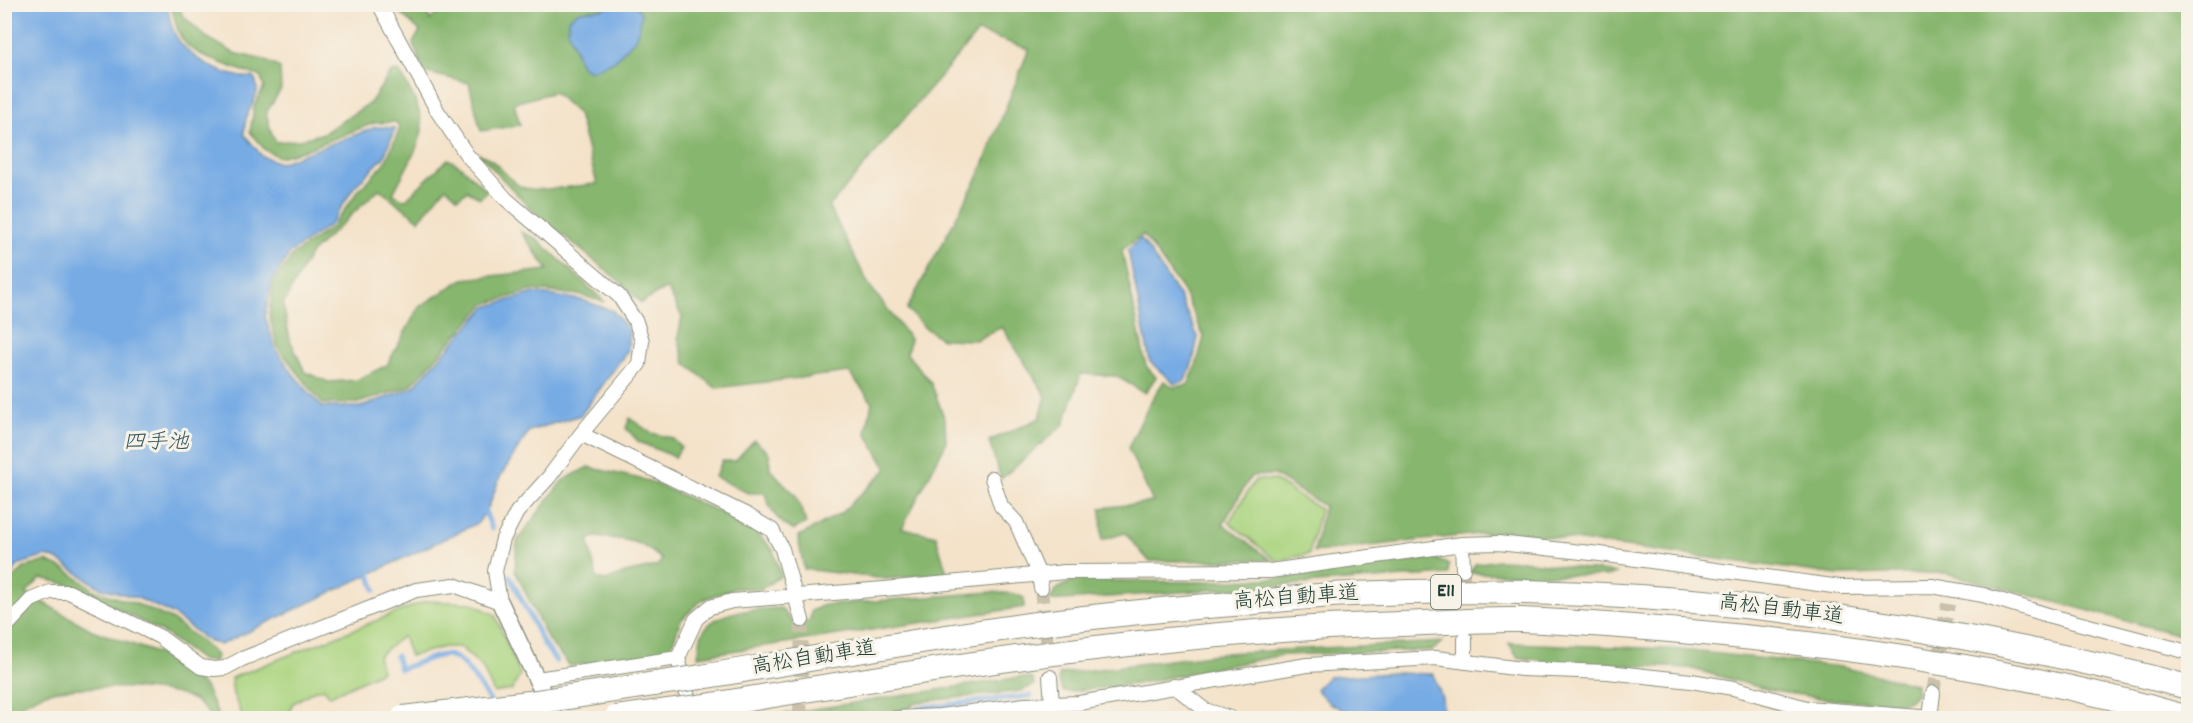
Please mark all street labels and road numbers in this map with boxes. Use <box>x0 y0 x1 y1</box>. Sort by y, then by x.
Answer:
road number: E11 <box>1431 575 1461 609</box>
street label: 高松自動車道 <box>1232 580 1360 618</box>
street label: 高松自動車道 <box>1717 588 1845 634</box>
street label: 高松自動車道 <box>749 634 879 684</box>

